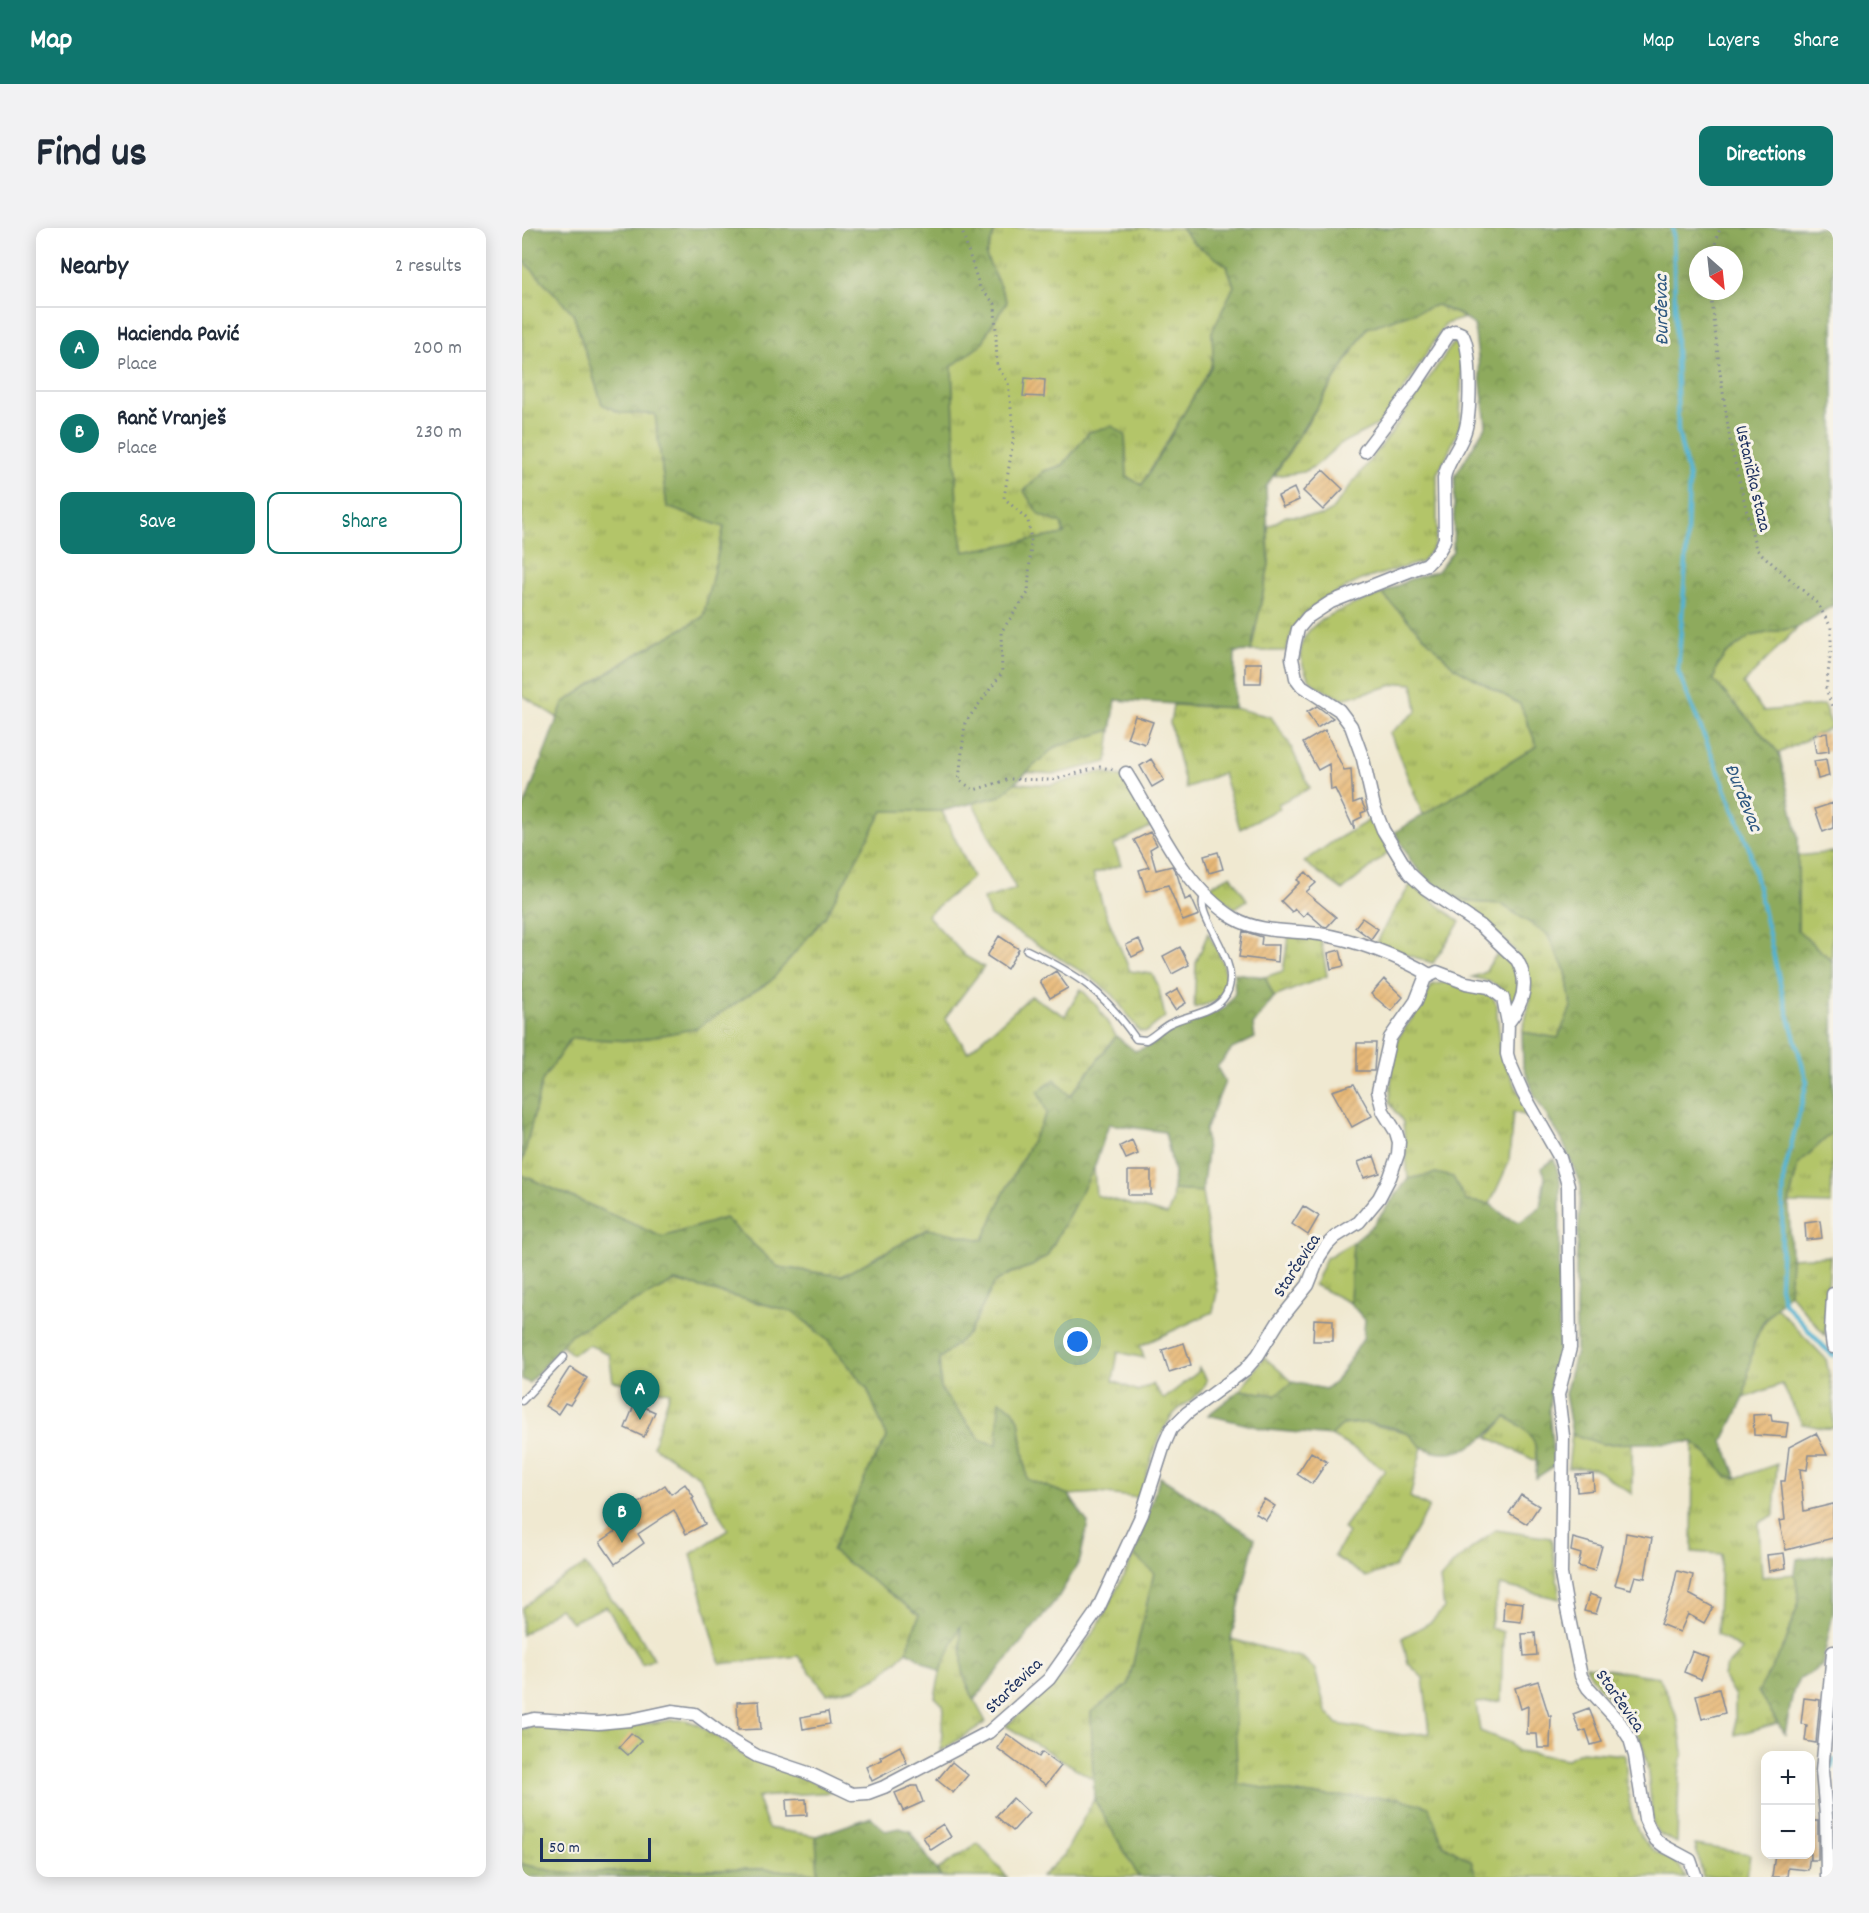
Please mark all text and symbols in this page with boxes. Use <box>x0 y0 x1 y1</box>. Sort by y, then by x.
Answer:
text: Map <box>30 22 72 62</box>
text: Map <box>1643 27 1674 57</box>
text: Layers <box>1707 27 1760 57</box>
text: Share <box>1793 27 1839 57</box>
text: Find us <box>36 126 147 186</box>
button: Directions <box>1699 126 1833 186</box>
north arrow <box>1689 246 1743 300</box>
text: Nearby <box>60 249 128 286</box>
text: 2 results <box>395 253 462 281</box>
water label: Đurđevac <box>1648 273 1678 346</box>
text: Hacienda Pavić <box>117 320 239 351</box>
text: A <box>74 335 85 363</box>
text: 200 m <box>413 335 462 363</box>
text: Place <box>117 351 157 379</box>
text: Ranč Vranješ <box>117 404 226 435</box>
text: B <box>75 419 84 447</box>
text: 230 m <box>415 419 462 447</box>
street label: Ustanička staza <box>1727 423 1776 535</box>
text: Place <box>117 435 157 463</box>
button: Save <box>60 492 255 554</box>
button: Share <box>267 492 462 554</box>
water label: Đurđevac <box>1716 760 1769 837</box>
street label: Starčevica <box>1268 1229 1328 1303</box>
your location <box>1063 1327 1092 1356</box>
pin: A <box>620 1370 660 1420</box>
pin: B <box>602 1494 642 1543</box>
street label: Starčevica <box>980 1653 1049 1721</box>
street label: Starčevica <box>1588 1665 1650 1738</box>
map controls <box>1761 1751 1815 1859</box>
button: + <box>1761 1751 1815 1805</box>
button: − <box>1761 1805 1815 1859</box>
scale bar <box>540 1835 651 1862</box>
text: 50 m <box>549 1837 580 1860</box>

